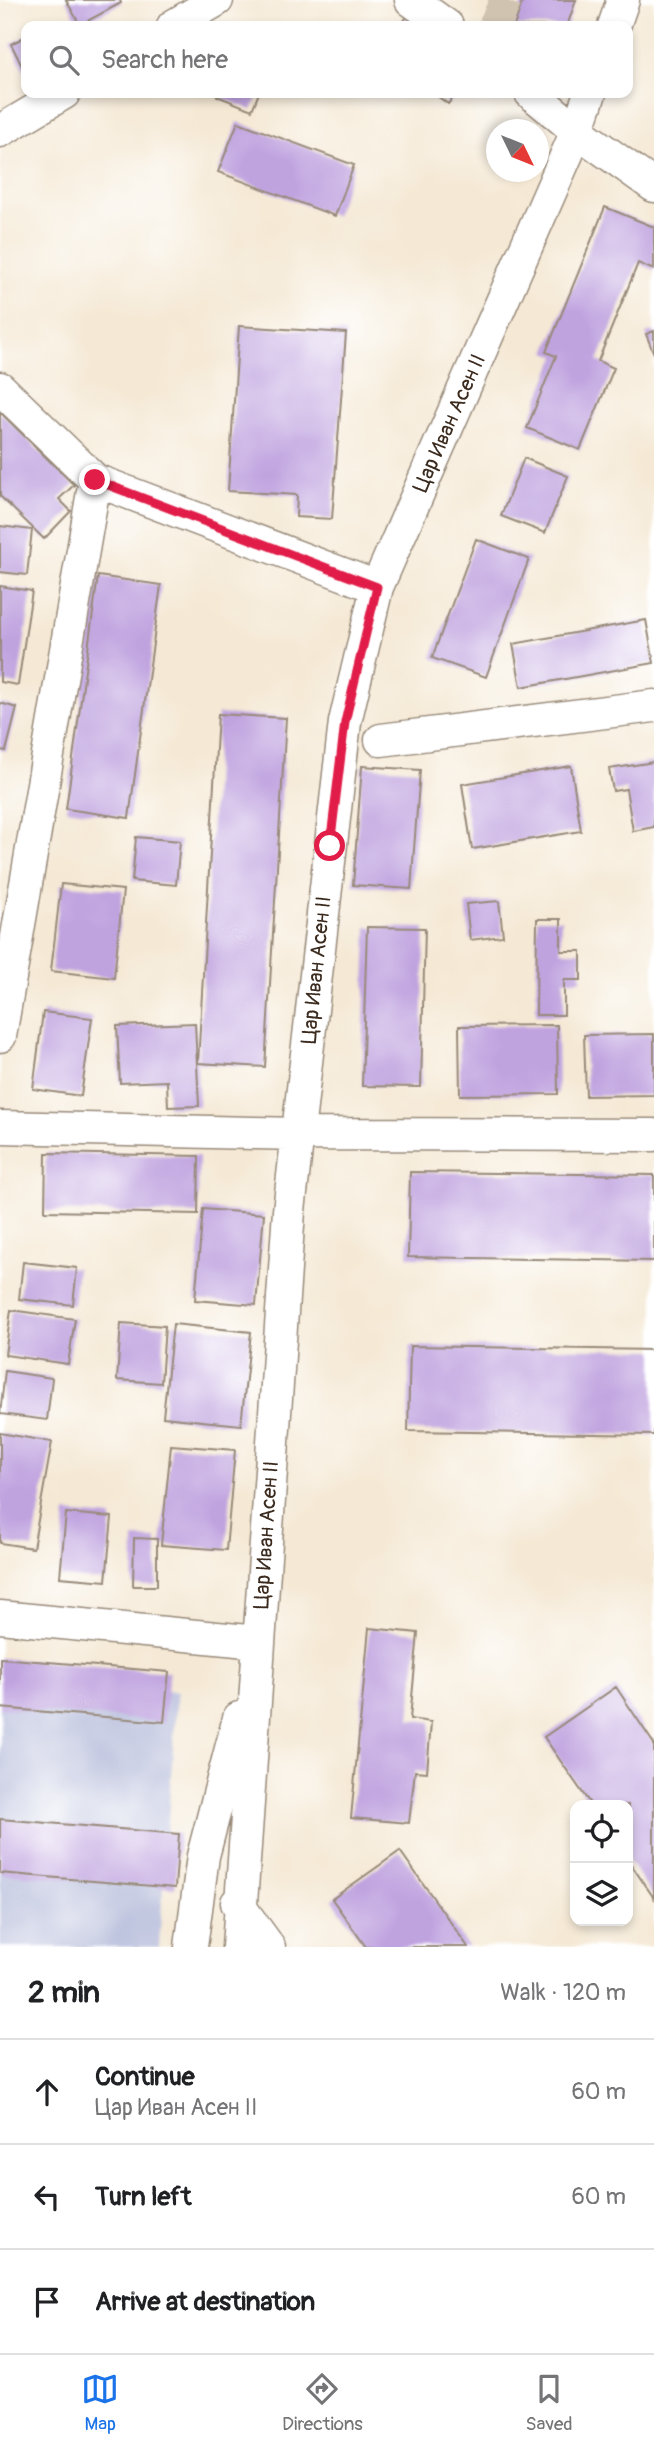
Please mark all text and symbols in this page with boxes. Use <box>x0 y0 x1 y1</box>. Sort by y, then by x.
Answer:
search box <box>21 21 633 98</box>
icon: search <box>45 41 83 79</box>
text: Search here <box>101 44 228 76</box>
north arrow <box>486 119 549 182</box>
street label: Цар Иван Асен II <box>407 350 492 496</box>
route end <box>79 464 110 495</box>
route start <box>314 830 345 861</box>
street label: Цар Иван Асен II <box>295 895 338 1045</box>
street label: Цар Иван Асен II <box>248 1460 285 1610</box>
map controls <box>570 1800 633 1926</box>
button: locate <box>570 1800 633 1863</box>
button: layers <box>570 1863 633 1926</box>
text: 2 min <box>28 1974 100 2011</box>
text: Walk · 120 m <box>500 1978 626 2007</box>
text: Continue <box>95 2061 195 2093</box>
icon: ahead <box>28 2073 66 2111</box>
text: 60 m <box>571 2077 626 2106</box>
text: Цар Иван Асен II <box>95 2093 258 2122</box>
icon: left <box>28 2178 66 2216</box>
text: Turn left <box>95 2181 191 2213</box>
text: 60 m <box>571 2182 626 2211</box>
icon: arrive <box>28 2283 66 2321</box>
text: Arrive at destination <box>95 2286 315 2318</box>
tab: Map <box>81 2370 119 2436</box>
tab: Directions <box>282 2370 363 2436</box>
tab: Saved <box>525 2370 573 2436</box>

